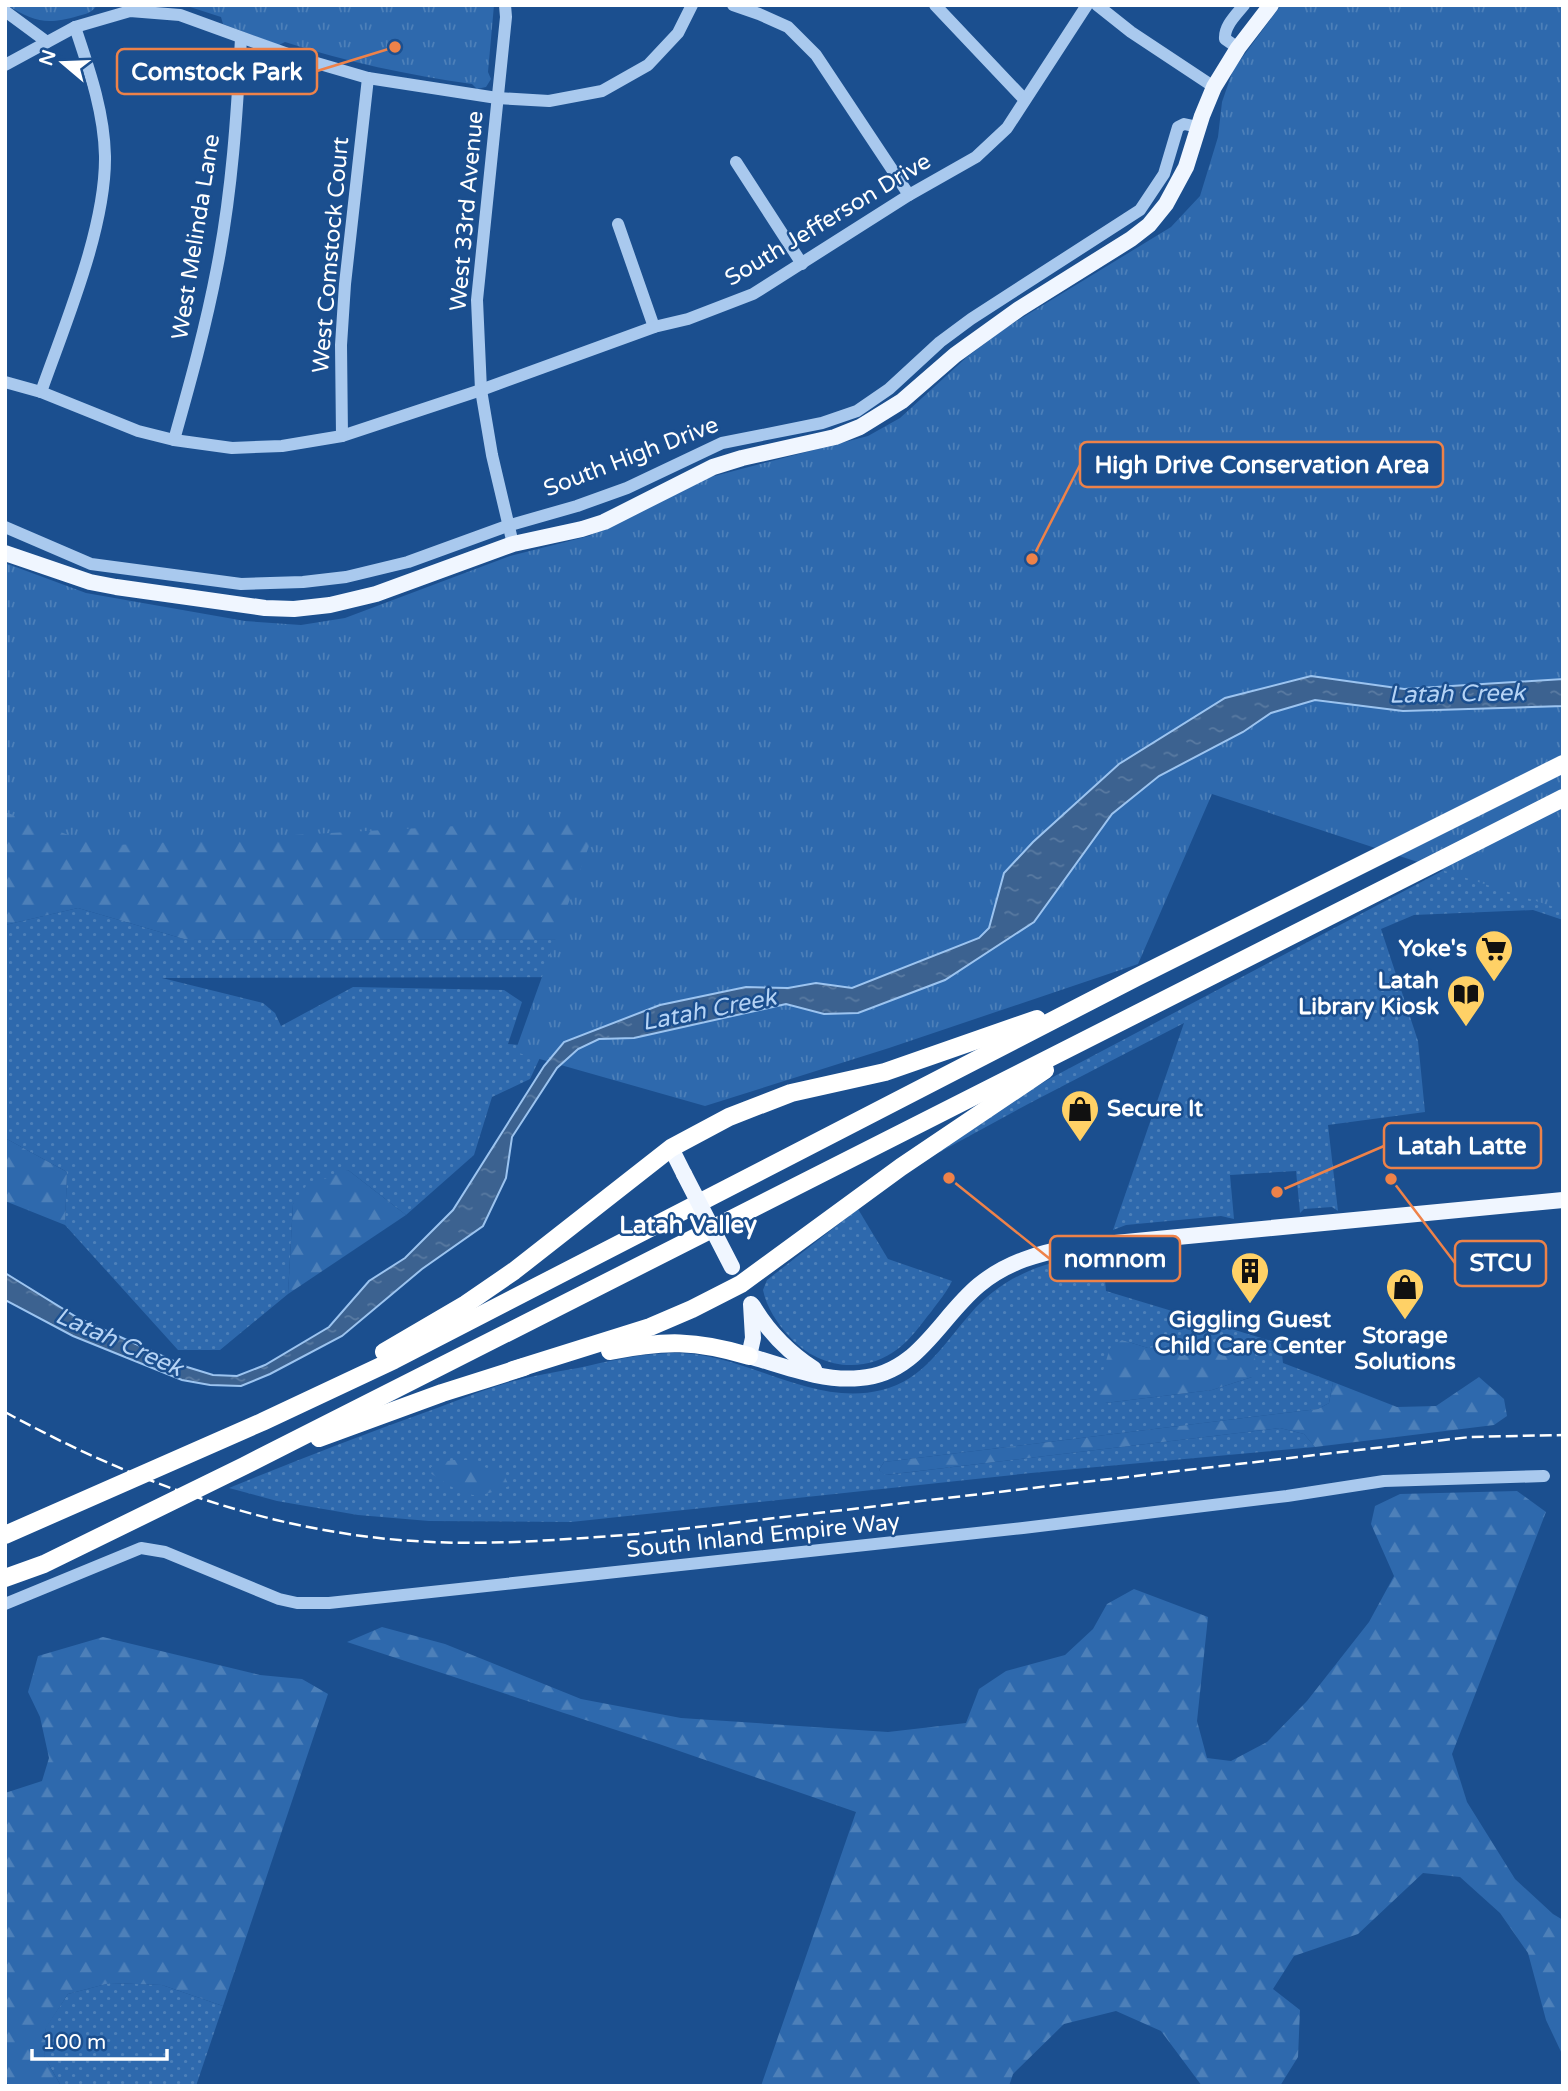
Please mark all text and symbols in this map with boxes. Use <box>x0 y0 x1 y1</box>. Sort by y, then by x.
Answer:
north arrow <box>28 28 98 98</box>
text: N <box>35 47 61 69</box>
callout: Comstock Park <box>117 49 317 94</box>
text: Comstock Park <box>131 58 303 87</box>
street label: West 33rd Avenue <box>444 110 490 312</box>
street label: West Melinda Lane <box>166 132 226 342</box>
street label: West Comstock Court <box>307 135 355 374</box>
street label: South Jefferson Drive <box>720 147 936 293</box>
street label: South High Drive <box>540 411 722 503</box>
callout: High Drive Conservation Area <box>1080 442 1443 487</box>
text: High Drive Conservation Area <box>1094 451 1430 480</box>
water label: Latah Creek <box>1389 678 1527 710</box>
supermarket icon: Yoke's <box>1473 928 1515 983</box>
place label: Yoke's <box>1399 935 1467 963</box>
place label: Latah Library Kiosk <box>1298 967 1439 1021</box>
library icon: Latah Library Kiosk <box>1445 973 1487 1028</box>
water label: Latah Creek <box>639 982 780 1037</box>
shop icon: Secure It <box>1059 1088 1101 1143</box>
place label: Secure It <box>1107 1095 1203 1123</box>
callout: Latah Latte <box>1384 1123 1541 1168</box>
text: Latah Latte <box>1397 1132 1527 1161</box>
district label: Latah Valley <box>619 1211 757 1240</box>
callout: nomnom <box>1050 1236 1180 1281</box>
callout: STCU <box>1455 1241 1546 1286</box>
text: nomnom <box>1064 1245 1166 1274</box>
text: STCU <box>1470 1249 1532 1278</box>
building icon: Giggling Guest Child Care Center <box>1229 1250 1271 1305</box>
shop icon: Storage Solutions <box>1384 1266 1426 1321</box>
water label: Latah Creek <box>51 1301 189 1384</box>
place label: Giggling Guest Child Care Center <box>1154 1306 1347 1360</box>
place label: Storage Solutions <box>1354 1322 1456 1376</box>
street label: South Inland Empire Way <box>625 1508 901 1564</box>
scale bar <box>32 2018 166 2062</box>
text: 100 m <box>42 2030 106 2055</box>

